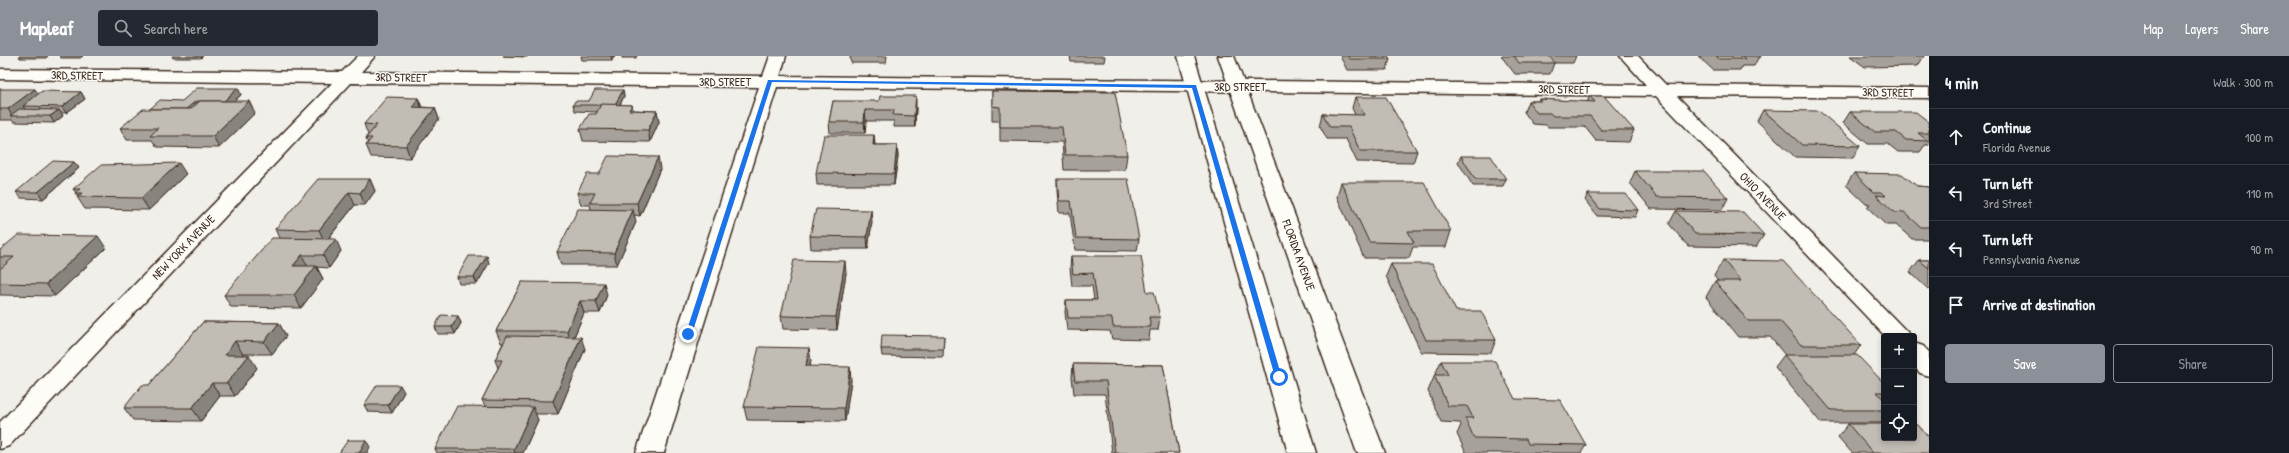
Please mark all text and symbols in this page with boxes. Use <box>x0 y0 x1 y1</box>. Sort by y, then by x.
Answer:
search box <box>98 10 378 46</box>
text: Mapleaf <box>20 15 74 41</box>
icon: search <box>112 17 134 39</box>
text: Search here <box>144 18 208 39</box>
text: Map <box>2143 19 2163 38</box>
text: Layers <box>2185 19 2218 38</box>
text: Share <box>2240 19 2269 38</box>
street label: 3RD STREET <box>51 66 104 84</box>
street label: 3RD STREET <box>375 68 428 86</box>
text: 4 min <box>1945 71 1978 94</box>
street label: 3RD STREET <box>699 73 751 90</box>
text: Walk · 300 m <box>2213 73 2273 91</box>
street label: 3RD STREET <box>1214 78 1266 95</box>
street label: 3RD STREET <box>1538 80 1591 98</box>
street label: 3RD STREET <box>1862 83 1915 101</box>
text: Continue <box>1983 117 2031 138</box>
icon: ahead <box>1945 126 1967 148</box>
text: 100 m <box>2245 128 2273 146</box>
text: Florida Avenue <box>1983 138 2051 156</box>
street label: OHIO AVENUE <box>1736 168 1791 224</box>
text: Turn left <box>1983 173 2033 194</box>
icon: left <box>1945 182 1967 204</box>
text: 110 m <box>2246 184 2273 202</box>
text: 3rd Street <box>1983 194 2032 212</box>
street label: NEW YORK AVENUE <box>148 210 219 283</box>
street label: FLORIDA AVENUE <box>1278 216 1320 294</box>
text: Turn left <box>1983 229 2033 250</box>
icon: left <box>1945 238 1967 260</box>
text: 90 m <box>2251 240 2273 258</box>
text: Pennsylvania Avenue <box>1983 250 2080 268</box>
icon: arrive <box>1945 294 1967 316</box>
text: Arrive at destination <box>1983 294 2095 315</box>
route end <box>679 325 697 343</box>
map controls <box>1881 333 1917 441</box>
button: + <box>1881 333 1917 369</box>
button: Save <box>1945 344 2105 383</box>
button: Share <box>2113 344 2273 383</box>
route start <box>1270 368 1288 386</box>
button: − <box>1881 369 1917 405</box>
button: locate <box>1881 405 1917 441</box>

